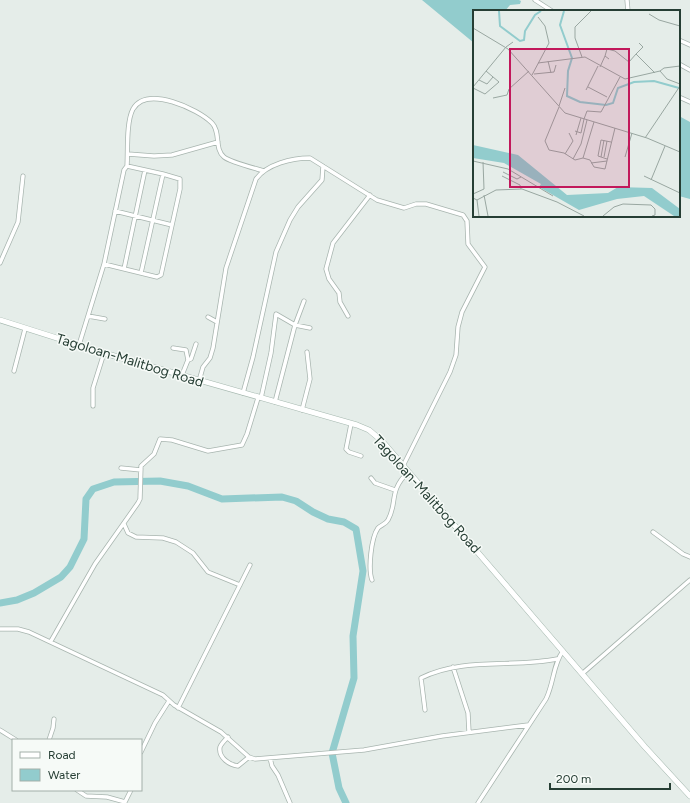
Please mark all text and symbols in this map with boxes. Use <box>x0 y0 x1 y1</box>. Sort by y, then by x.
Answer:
inset map <box>473 10 680 217</box>
street label: Tagoloan-Malitbog Road <box>54 330 206 391</box>
street label: Tagoloan-Malitbog Road <box>369 432 484 557</box>
legend <box>12 739 142 791</box>
text: Road <box>48 748 76 762</box>
scale bar <box>550 765 670 791</box>
text: Water <box>48 768 80 782</box>
text: 200 m <box>556 772 591 786</box>

